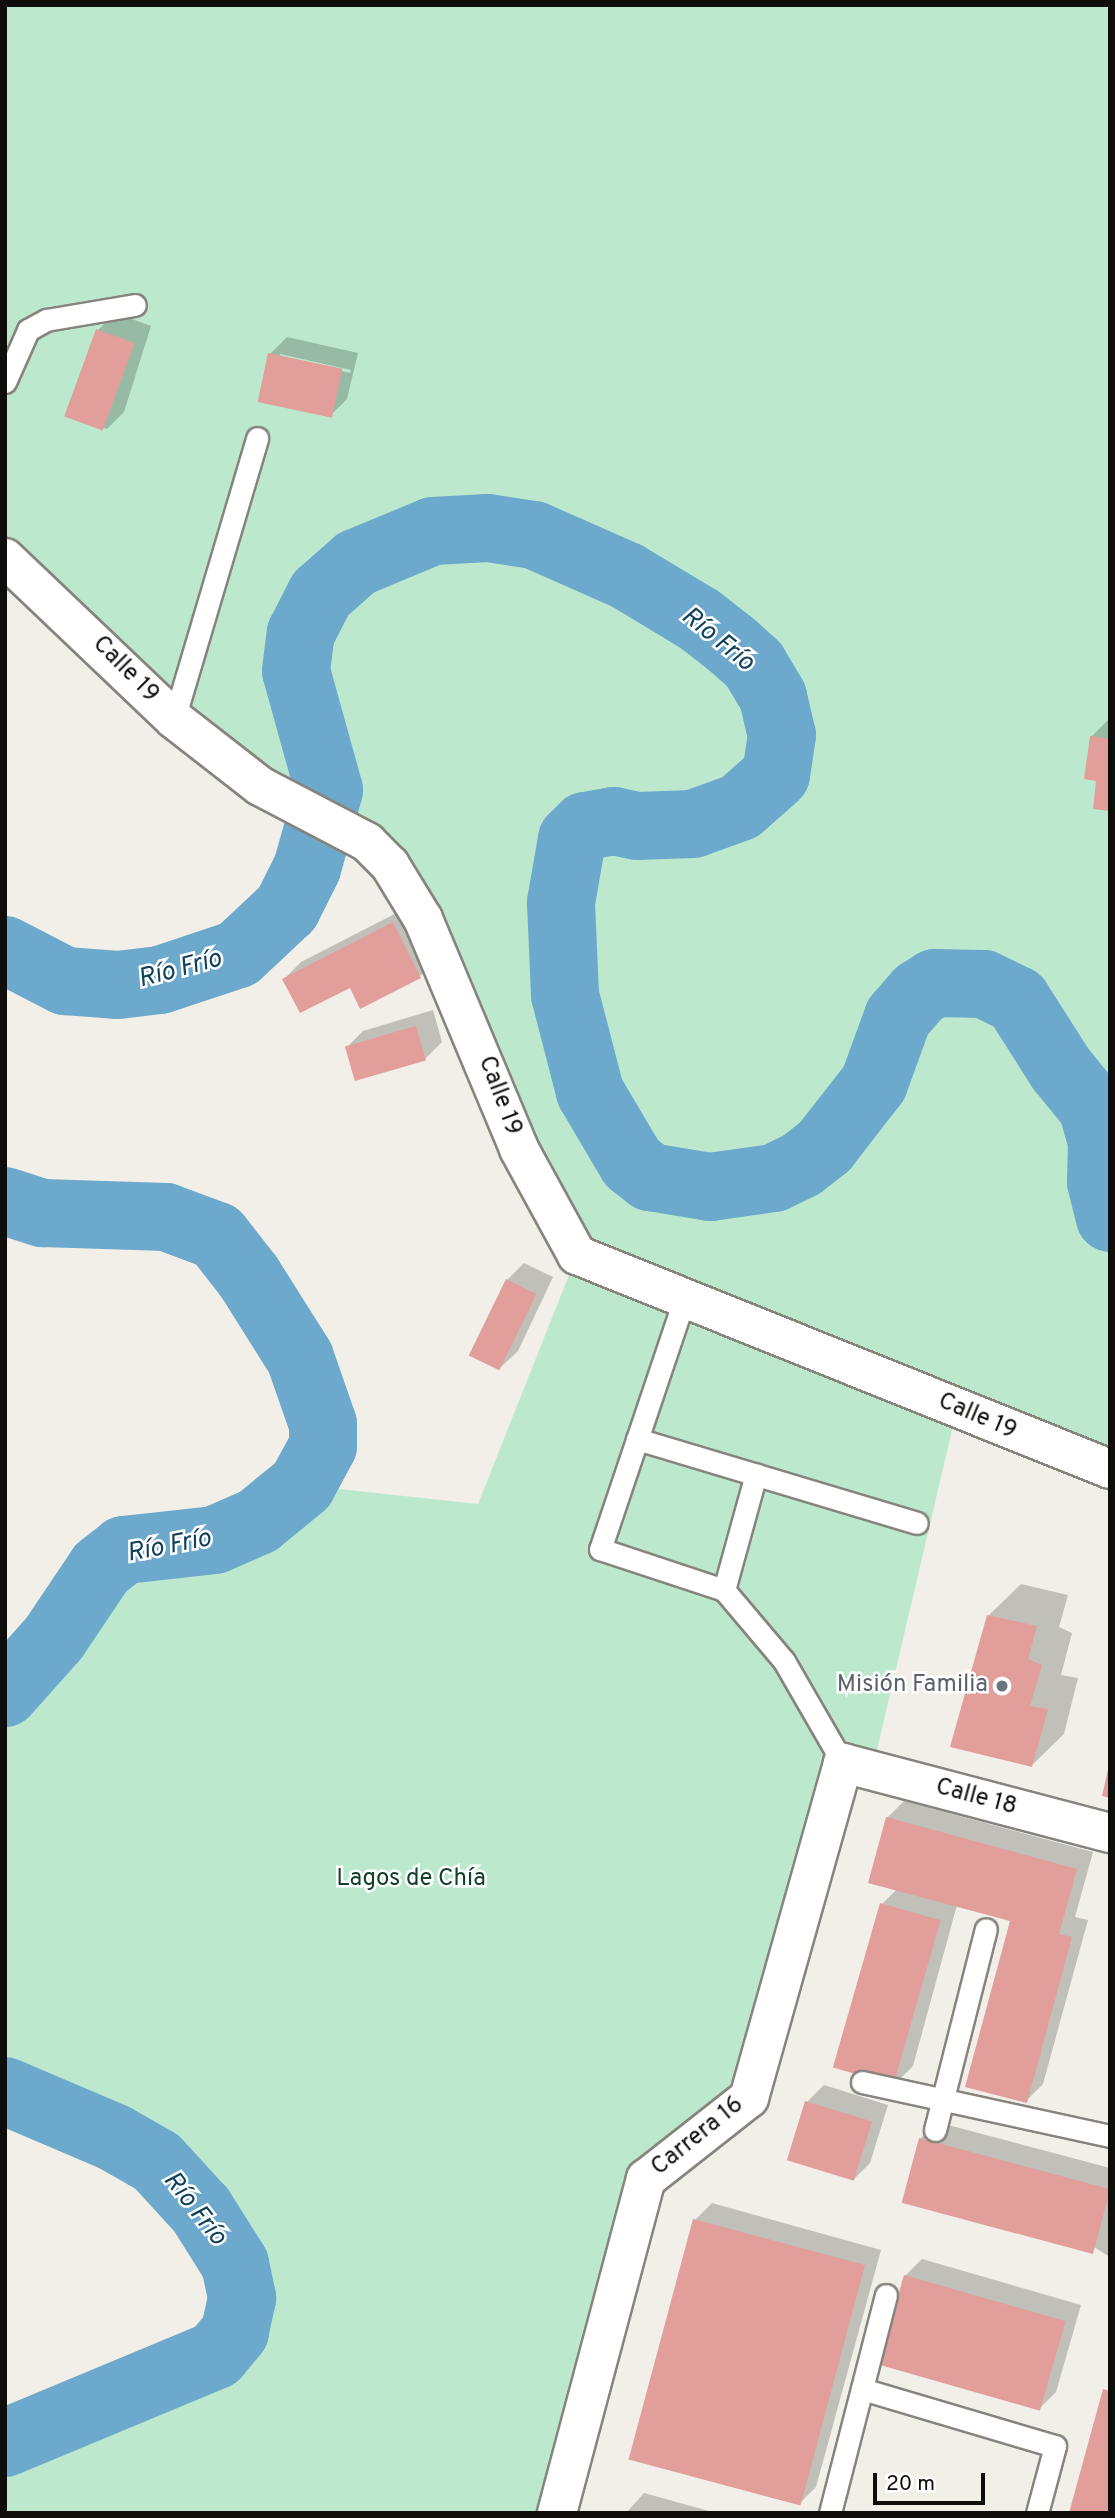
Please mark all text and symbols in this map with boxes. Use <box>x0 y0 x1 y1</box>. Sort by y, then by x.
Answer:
water label: Río Frío <box>674 601 760 679</box>
street label: Calle 19 <box>86 631 164 709</box>
water label: Río Frío <box>135 944 225 996</box>
street label: Calle 19 <box>471 1052 527 1140</box>
street label: Calle 19 <box>933 1388 1021 1446</box>
water label: Río Frío <box>124 1524 214 1570</box>
place label: Misión Familia <box>837 1672 988 1700</box>
marker: Misión Familia <box>994 1678 1010 1694</box>
street label: Calle 18 <box>932 1773 1020 1823</box>
park label: Lagos de Chía <box>336 1866 486 1894</box>
street label: Carrera 16 <box>646 2091 750 2183</box>
water label: Río Frío <box>156 2166 232 2252</box>
scale bar <box>877 2458 989 2502</box>
text: 20 m <box>886 2471 935 2498</box>

